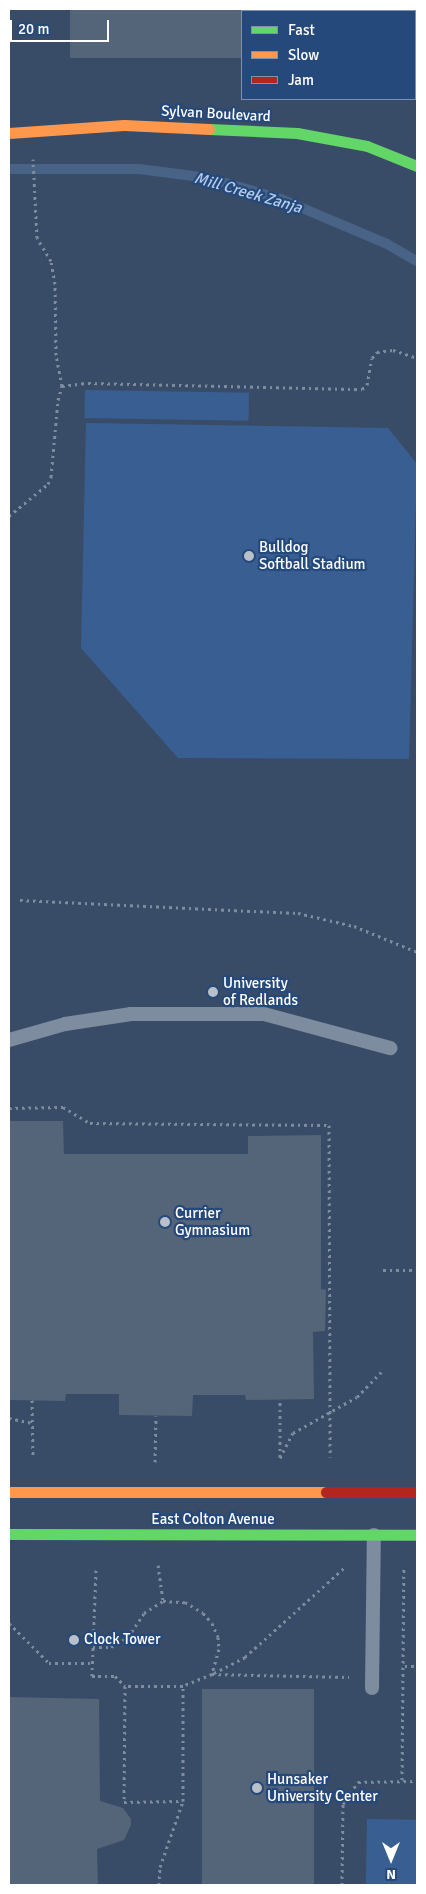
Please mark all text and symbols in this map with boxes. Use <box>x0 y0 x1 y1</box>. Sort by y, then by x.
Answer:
scale bar <box>12 10 111 42</box>
legend <box>241 10 416 100</box>
text: 20 m <box>18 20 49 38</box>
text: Fast <box>288 21 315 39</box>
text: Slow <box>288 46 319 64</box>
text: Jam <box>288 71 314 89</box>
street label: Sylvan Boulevard <box>161 102 271 126</box>
water label: Mill Creek Zanja <box>192 168 304 218</box>
place label: Bulldog Softball Stadium <box>259 538 366 573</box>
marker: Bulldog Softball Stadium <box>243 550 255 562</box>
place label: University of Redlands <box>223 974 298 1009</box>
marker: University of Redlands <box>207 986 219 998</box>
place label: Currier Gymnasium <box>175 1204 250 1239</box>
marker: Currier Gymnasium <box>159 1216 171 1228</box>
street label: East Colton Avenue <box>151 1511 275 1529</box>
place label: Clock Tower <box>84 1631 160 1649</box>
marker: Clock Tower <box>68 1634 80 1646</box>
place label: Hunsaker University Center <box>267 1770 378 1805</box>
marker: Hunsaker University Center <box>251 1782 263 1794</box>
north arrow <box>366 1834 416 1884</box>
text: N <box>386 1866 396 1883</box>

